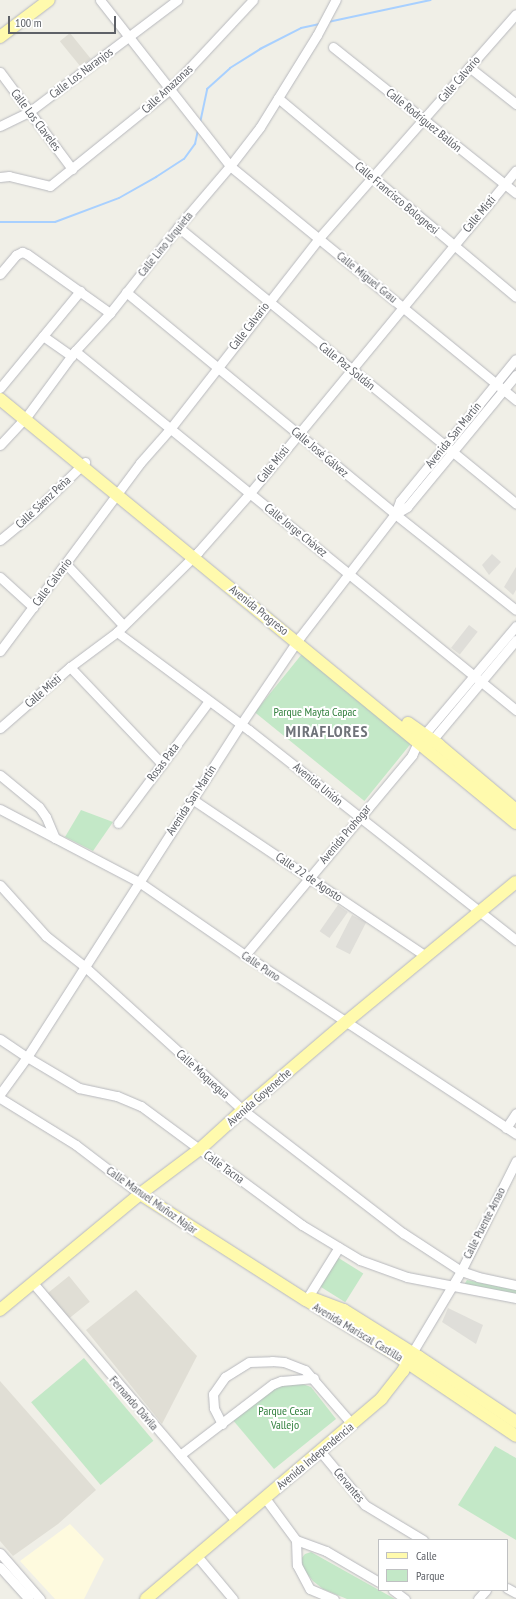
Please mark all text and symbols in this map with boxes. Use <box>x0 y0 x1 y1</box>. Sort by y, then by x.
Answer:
scale bar <box>10 8 118 34</box>
text: 100 m <box>15 15 42 30</box>
street label: Calle Los Naranjos <box>46 44 116 102</box>
street label: Calle Calvario <box>435 53 483 105</box>
street label: Calle Amazonas <box>138 62 196 116</box>
street label: Calle Rodríguez Ballón <box>383 85 465 155</box>
street label: Calle Los Claveles <box>8 86 64 154</box>
street label: Calle Francisco Bolognesi <box>352 159 442 237</box>
street label: Calle Misti <box>460 193 498 235</box>
street label: Calle Lino Urquieta <box>134 209 196 279</box>
street label: Calle Miguel Grau <box>334 248 400 306</box>
street label: Calle Calvario <box>226 299 272 353</box>
street label: Calle Paz Soldán <box>316 339 378 393</box>
street label: Avenida San Martín <box>422 399 484 471</box>
street label: Calle José Gálvez <box>288 424 352 480</box>
street label: Calle Misti <box>254 443 292 485</box>
street label: Calle Sáenz Peña <box>12 473 74 531</box>
street label: Calle Jorge Chávez <box>262 500 330 560</box>
street label: Calle Calvario <box>29 555 75 609</box>
street label: Avenida Progreso <box>227 582 291 638</box>
street label: Calle Misti <box>22 671 64 711</box>
park label: Parque Mayta Capac <box>273 705 357 719</box>
district label: MIRAFLORES <box>286 721 368 741</box>
street label: Rosas Pata <box>144 740 182 784</box>
street label: Avenida Unión <box>290 760 346 808</box>
street label: Avenida San Martín <box>163 762 219 838</box>
street label: Avenida Prohogar <box>316 802 374 866</box>
street label: Calle 22 de Agosto <box>273 849 345 905</box>
street label: Calle Puno <box>239 948 283 984</box>
street label: Calle Moquegua <box>173 1046 233 1102</box>
street label: Avenida Goyeneche <box>224 1065 294 1129</box>
street label: Calle Tacna <box>201 1147 247 1187</box>
street label: Calle Manuel Muñoz Najar <box>103 1163 201 1237</box>
street label: Calle Puente Arnao <box>460 1185 508 1261</box>
street label: Avenida Mariscal Castilla <box>310 1299 406 1365</box>
street label: Fernando Dávila <box>106 1373 162 1433</box>
park label: Parque Cesar Vallejo <box>258 1404 312 1432</box>
street label: Avenida Independencia <box>274 1420 356 1492</box>
street label: Cervantes <box>331 1465 367 1505</box>
legend <box>378 1539 508 1591</box>
text: Calle <box>416 1548 437 1563</box>
text: Parque <box>416 1568 445 1583</box>

